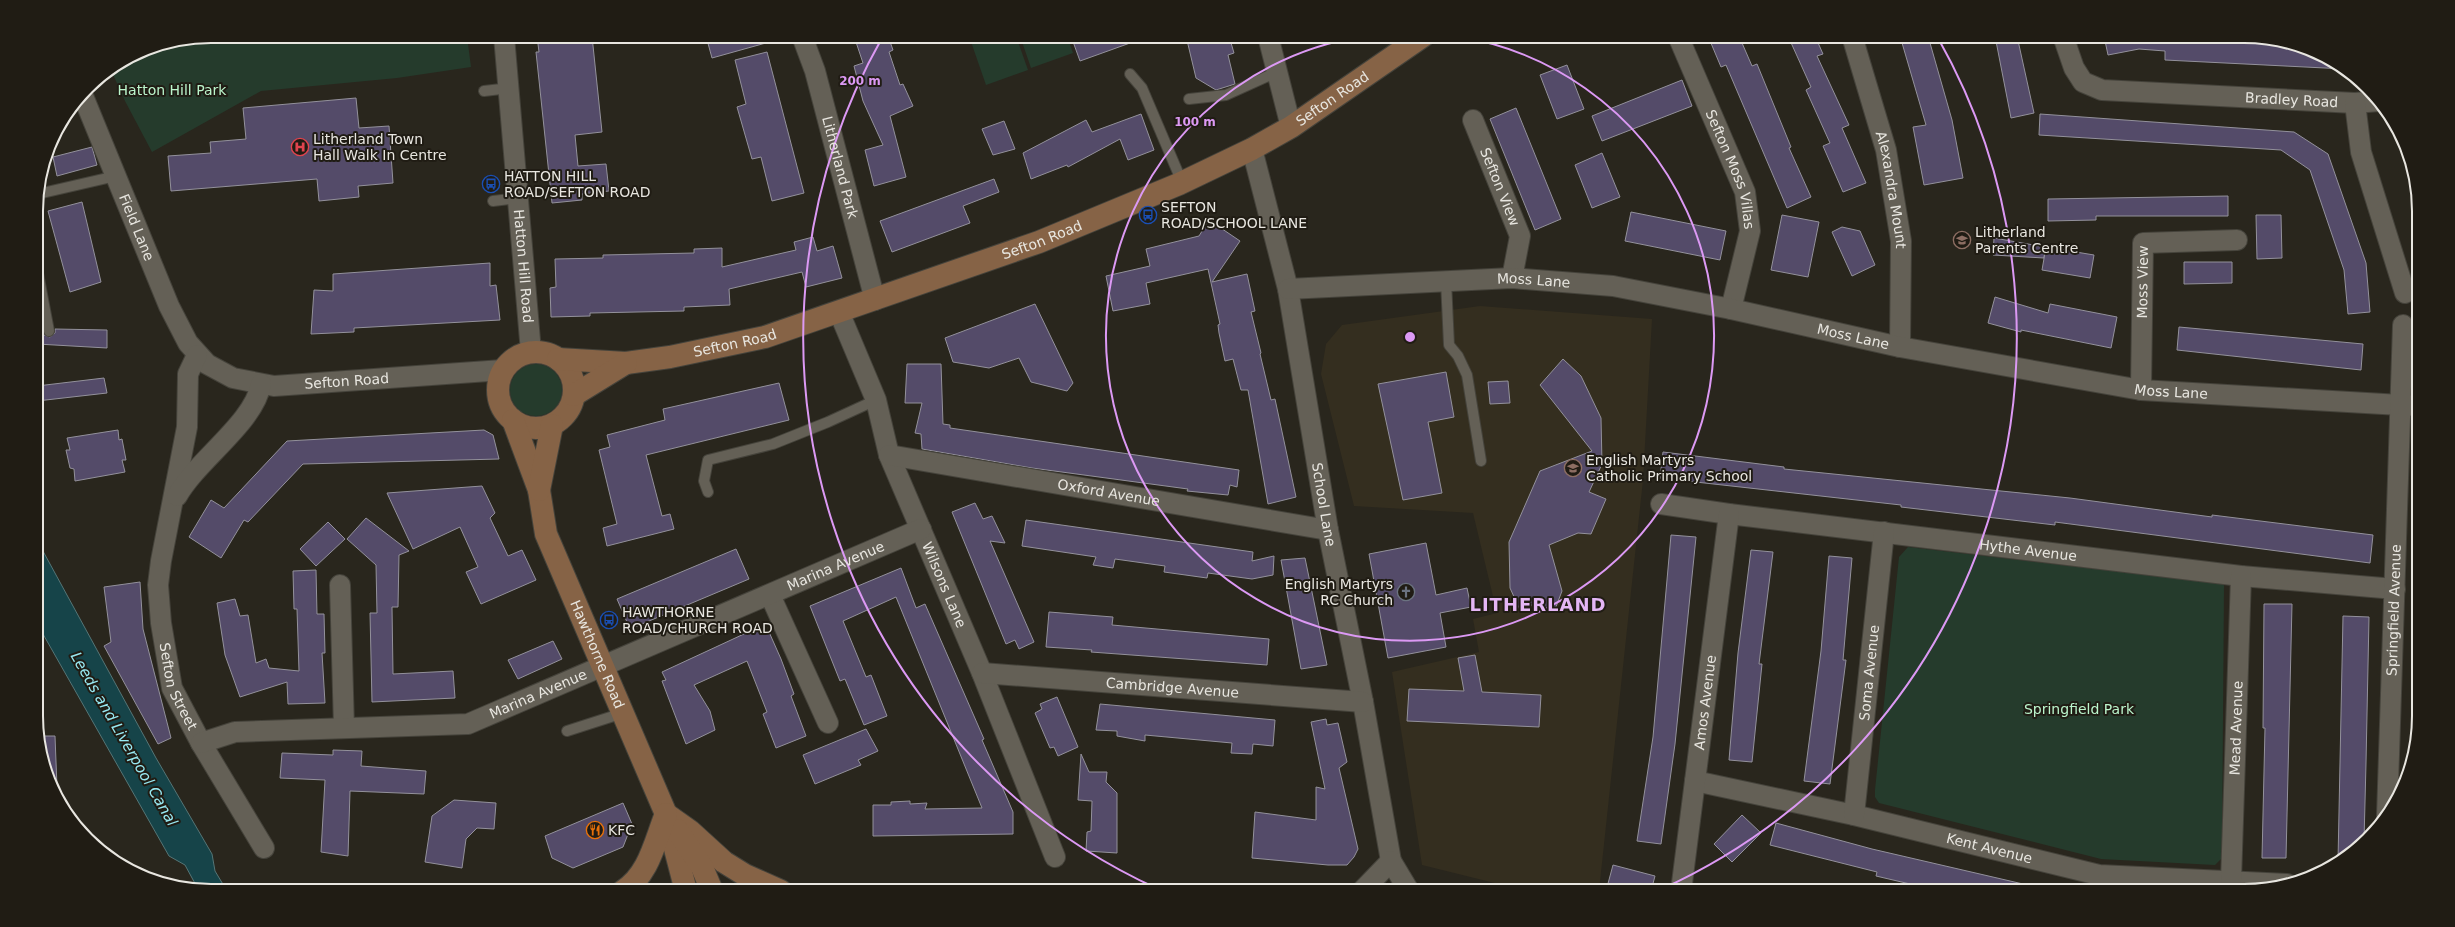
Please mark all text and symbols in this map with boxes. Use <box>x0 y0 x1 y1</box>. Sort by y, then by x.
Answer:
street label: Sefton Road <box>1293 68 1372 129</box>
text: 200 m <box>839 74 881 88</box>
park label: Hatton Hill Park <box>118 82 227 98</box>
street label: Bradley Road <box>2245 89 2339 110</box>
street label: Sefton Moss Villas <box>1703 107 1758 230</box>
street label: Litherland Park <box>819 114 862 221</box>
text: 100 m <box>1174 115 1216 129</box>
street label: Alexandra Mount <box>1873 129 1909 249</box>
place label: Litherland Town Hall Walk In Centre <box>313 131 447 163</box>
hospital icon: Litherland Town Hall Walk In Centre <box>290 137 310 157</box>
street label: Sefton View <box>1477 145 1523 228</box>
place label: HATTON HILL ROAD/SEFTON ROAD <box>504 168 650 200</box>
bus stop icon: HATTON HILL ROAD/SEFTON ROAD <box>481 174 501 194</box>
street label: Field Lane <box>116 192 158 263</box>
place label: SEFTON ROAD/SCHOOL LANE <box>1161 199 1307 231</box>
bus stop icon: SEFTON ROAD/SCHOOL LANE <box>1138 205 1158 225</box>
street label: Hatton Hill Road <box>511 209 536 324</box>
street label: Sefton Road <box>1000 217 1084 262</box>
place label: Litherland Parents Centre <box>1975 224 2078 256</box>
school or university icon: Litherland Parents Centre <box>1952 230 1972 250</box>
street label: Moss View <box>2134 245 2151 319</box>
street label: Moss Lane <box>1497 270 1571 291</box>
street label: Moss Lane <box>1815 321 1891 352</box>
street label: Sefton Road <box>692 326 779 360</box>
centre of rings <box>1403 330 1417 344</box>
street label: Sefton Road <box>304 370 390 392</box>
street label: Moss Lane <box>2133 381 2208 402</box>
place label: English Martyrs Catholic Primary School <box>1586 452 1752 484</box>
school or university icon: English Martyrs Catholic Primary School <box>1563 458 1583 478</box>
street label: School Lane <box>1309 461 1339 548</box>
street label: Oxford Avenue <box>1056 476 1161 509</box>
street label: Hythe Avenue <box>1978 536 2078 564</box>
street label: Marina Avenue <box>784 538 887 594</box>
street label: Wilsons Lane <box>919 539 970 630</box>
street label: Springfield Avenue <box>2384 544 2404 676</box>
place label: English Martyrs RC Church <box>1285 576 1393 608</box>
church icon: English Martyrs RC Church <box>1396 582 1416 602</box>
district label: LITHERLAND <box>1469 594 1607 615</box>
street label: Hawthorne Road <box>567 598 628 711</box>
place label: HAWTHORNE ROAD/CHURCH ROAD <box>622 604 773 636</box>
bus stop icon: HAWTHORNE ROAD/CHURCH ROAD <box>599 610 619 630</box>
street label: Soma Avenue <box>1856 624 1882 721</box>
street label: Sefton Street <box>156 641 201 733</box>
water label: Leeds and Liverpool Canal <box>67 649 182 830</box>
street label: Amos Avenue <box>1691 654 1719 751</box>
street label: Marina Avenue <box>487 666 589 722</box>
street label: Cambridge Avenue <box>1105 674 1240 701</box>
street label: Mead Avenue <box>2226 680 2246 776</box>
park label: Springfield Park <box>2024 701 2135 717</box>
restaurant icon: KFC <box>585 820 605 840</box>
place label: KFC <box>608 822 635 838</box>
street label: Kent Avenue <box>1945 830 2034 866</box>

